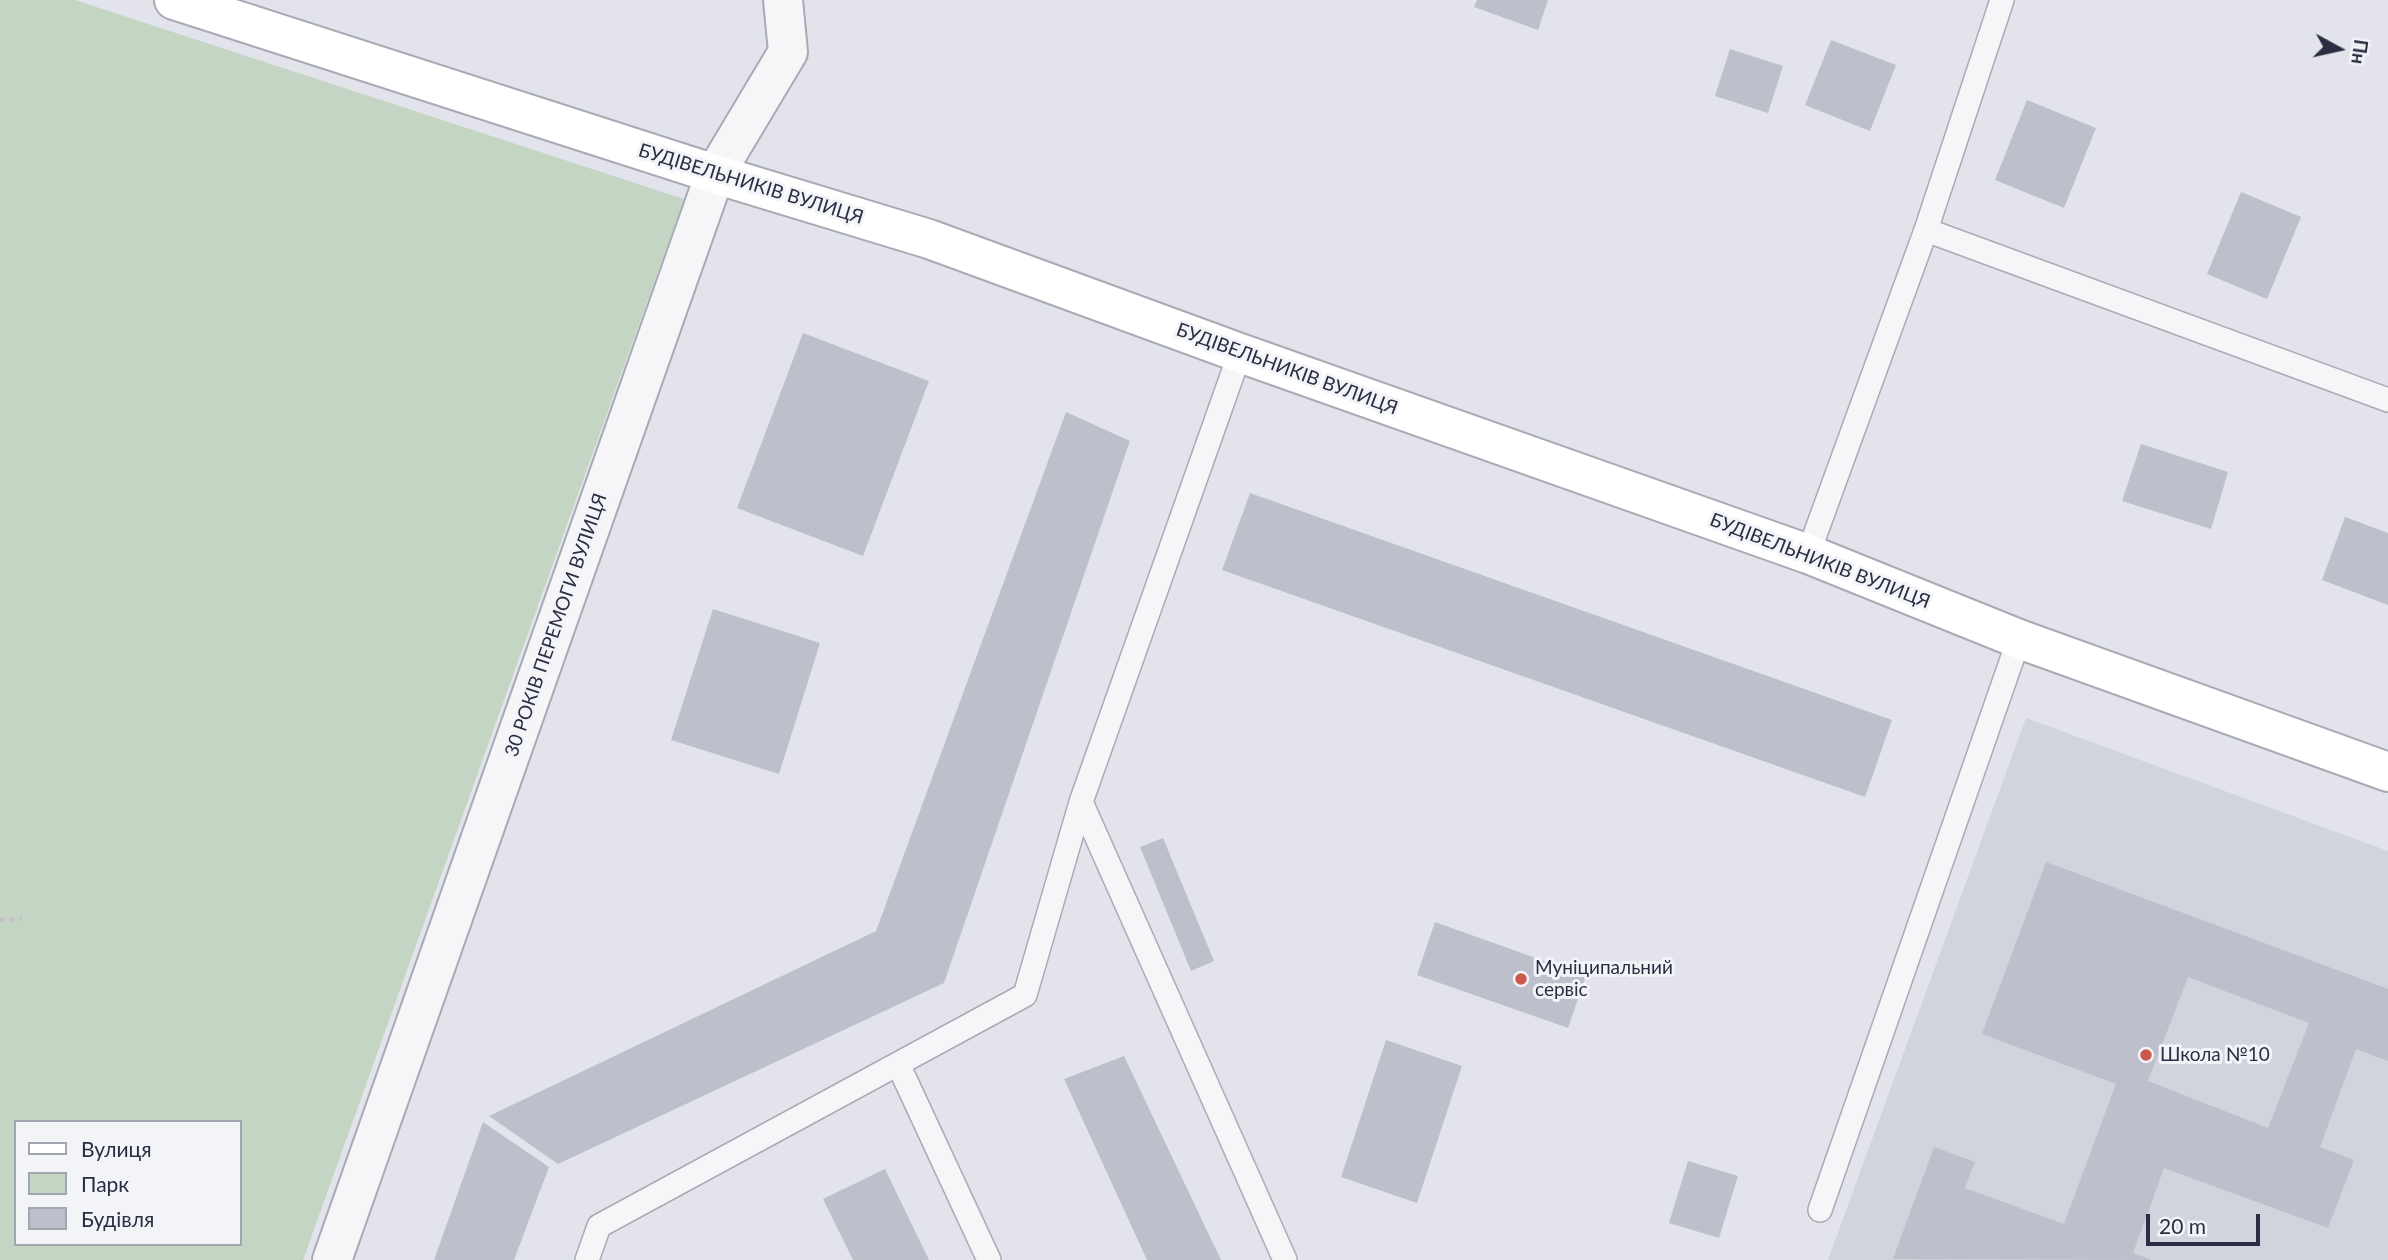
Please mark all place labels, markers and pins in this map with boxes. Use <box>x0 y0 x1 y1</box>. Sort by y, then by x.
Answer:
place label: Муніципальний сервіс <box>1535 957 1673 1001</box>
marker: Муніципальний сервіс <box>1513 971 1529 987</box>
place label: Школа №10 <box>2160 1044 2270 1066</box>
marker: Школа №10 <box>2138 1047 2154 1063</box>

